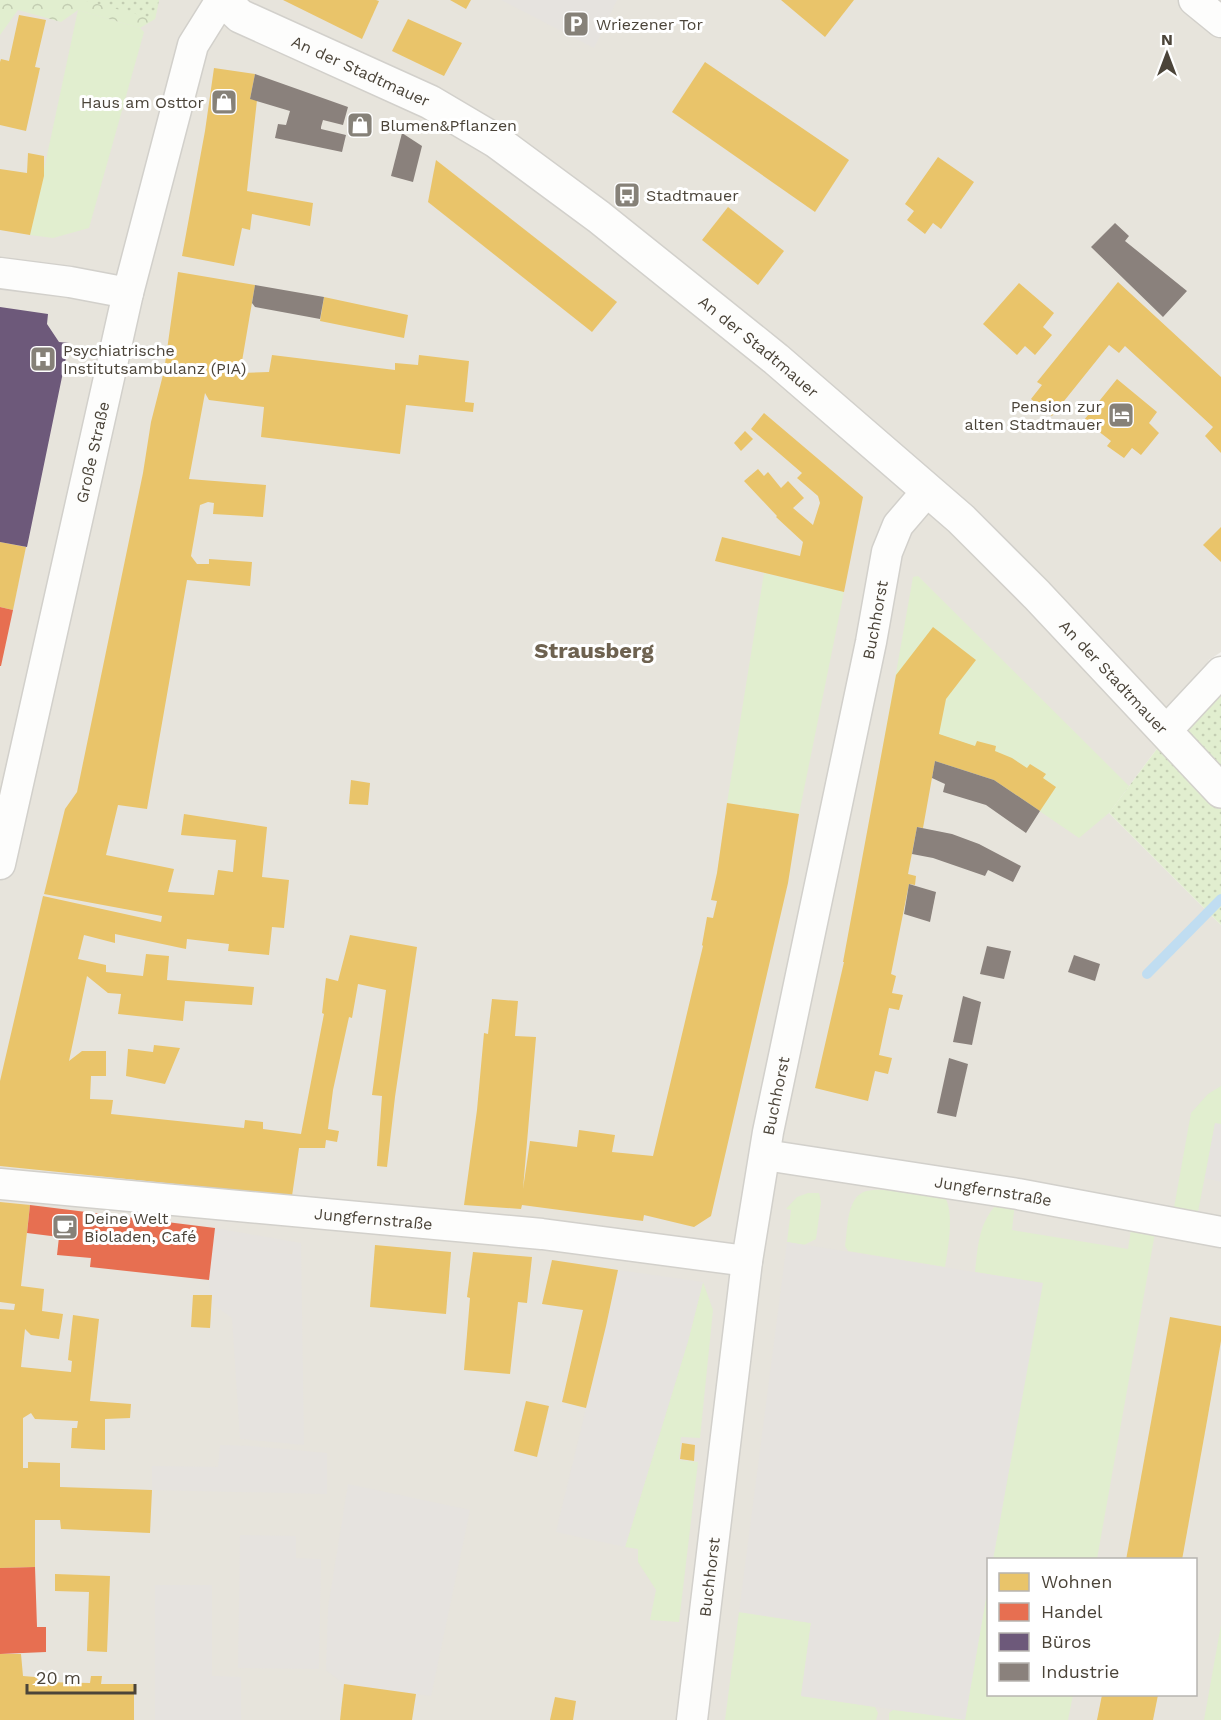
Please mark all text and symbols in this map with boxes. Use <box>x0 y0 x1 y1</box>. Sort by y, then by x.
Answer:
parking icon: Wriezener Tor <box>561 9 591 39</box>
place label: Wriezener Tor <box>596 15 703 34</box>
north arrow <box>1137 24 1197 84</box>
text: N <box>1161 30 1173 49</box>
street label: An der Stadtmauer <box>289 32 433 111</box>
shop icon: Haus am Osttor <box>209 87 239 117</box>
place label: Haus am Osttor <box>81 93 204 112</box>
shop icon: Blumen&Pflanzen <box>345 110 375 140</box>
place label: Blumen&Pflanzen <box>380 116 517 135</box>
bus stop icon: Stadtmauer <box>612 180 642 210</box>
place label: Stadtmauer <box>646 186 739 205</box>
street label: An der Stadtmauer <box>695 292 823 402</box>
place label: Psychiatrische Institutsambulanz (PIA) <box>63 341 246 378</box>
hospital icon: Psychiatrische Institutsambulanz (PIA) <box>28 344 58 374</box>
place label: Pension zur alten Stadtmauer <box>964 397 1102 434</box>
street label: Große Straße <box>72 400 113 505</box>
hotel icon: Pension zur alten Stadtmauer <box>1106 400 1136 430</box>
street label: Buchhorst <box>859 579 892 661</box>
street label: An der Stadtmauer <box>1055 616 1172 739</box>
district label: Strausberg <box>534 638 654 663</box>
street label: Buchhorst <box>759 1054 794 1137</box>
street label: Jungfernstraße <box>933 1172 1053 1210</box>
street label: Jungfernstraße <box>313 1204 433 1234</box>
place label: Deine Welt Bioladen, Café <box>84 1209 196 1246</box>
cafe icon: Deine Welt Bioladen, Café <box>50 1212 80 1242</box>
street label: Buchhorst <box>695 1536 724 1618</box>
legend <box>987 1558 1197 1696</box>
text: Wohnen <box>1041 1571 1112 1592</box>
text: Handel <box>1041 1601 1103 1622</box>
text: Büros <box>1041 1631 1091 1652</box>
scale bar <box>27 1657 135 1695</box>
text: Industrie <box>1041 1661 1119 1682</box>
text: 20 m <box>36 1667 81 1688</box>

